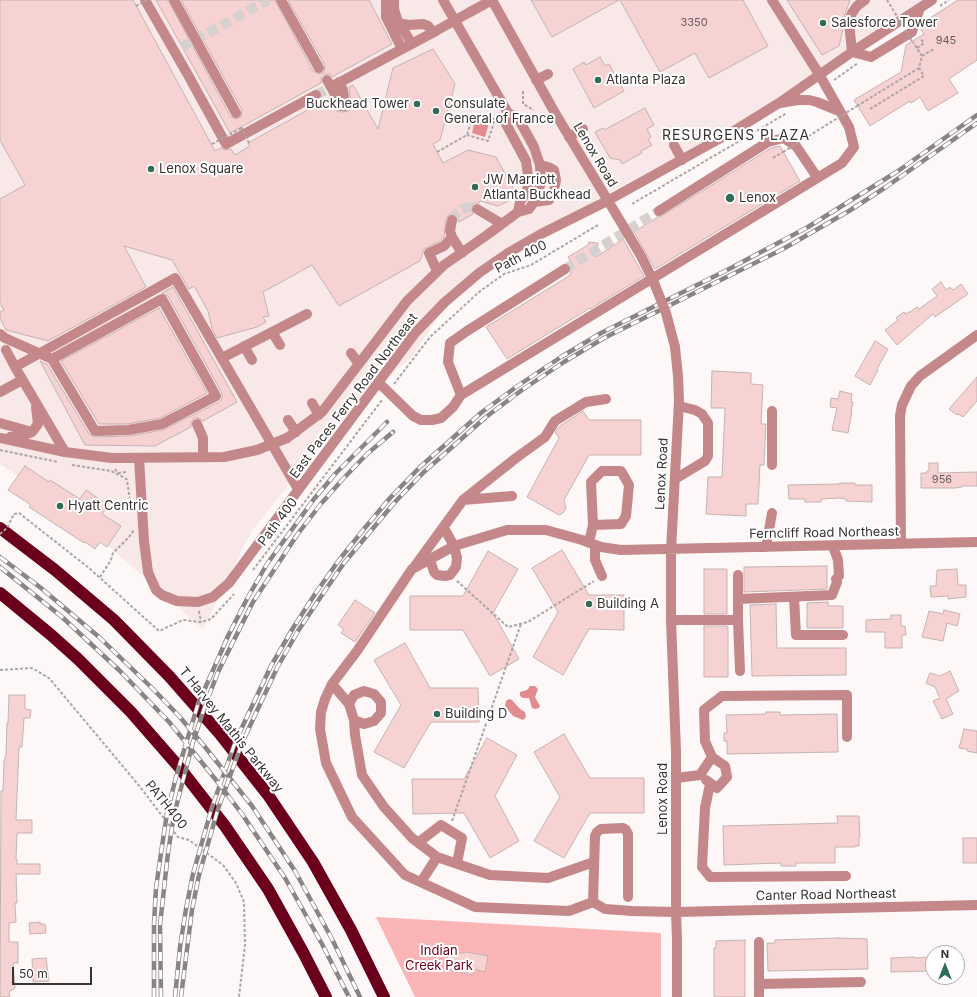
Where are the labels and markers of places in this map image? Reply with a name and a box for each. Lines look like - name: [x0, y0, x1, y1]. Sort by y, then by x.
- place label: Salesforce Tower: [831, 15, 938, 31]
- marker: Salesforce Tower: [818, 18, 828, 28]
- place label: Atlanta Plaza: [606, 72, 686, 88]
- marker: Atlanta Plaza: [593, 75, 603, 85]
- place label: Buckhead Tower: [306, 96, 409, 112]
- place label: Consulate General of France: [444, 96, 554, 127]
- marker: Buckhead Tower: [412, 99, 422, 109]
- marker: Consulate General of France: [431, 106, 441, 116]
- place label: Lenox Square: [159, 161, 243, 177]
- marker: Lenox Square: [146, 164, 156, 174]
- place label: JW Marriott Atlanta Buckhead: [483, 172, 591, 203]
- marker: JW Marriott Atlanta Buckhead: [470, 182, 480, 192]
- place label: Lenox: [739, 190, 776, 206]
- marker: Lenox: [724, 192, 736, 204]
- place label: Hyatt Centric: [68, 498, 149, 514]
- marker: Hyatt Centric: [55, 501, 65, 511]
- place label: Building A: [597, 596, 659, 612]
- marker: Building A: [584, 599, 594, 609]
- place label: Building D: [445, 706, 507, 722]
- marker: Building D: [432, 709, 442, 719]

